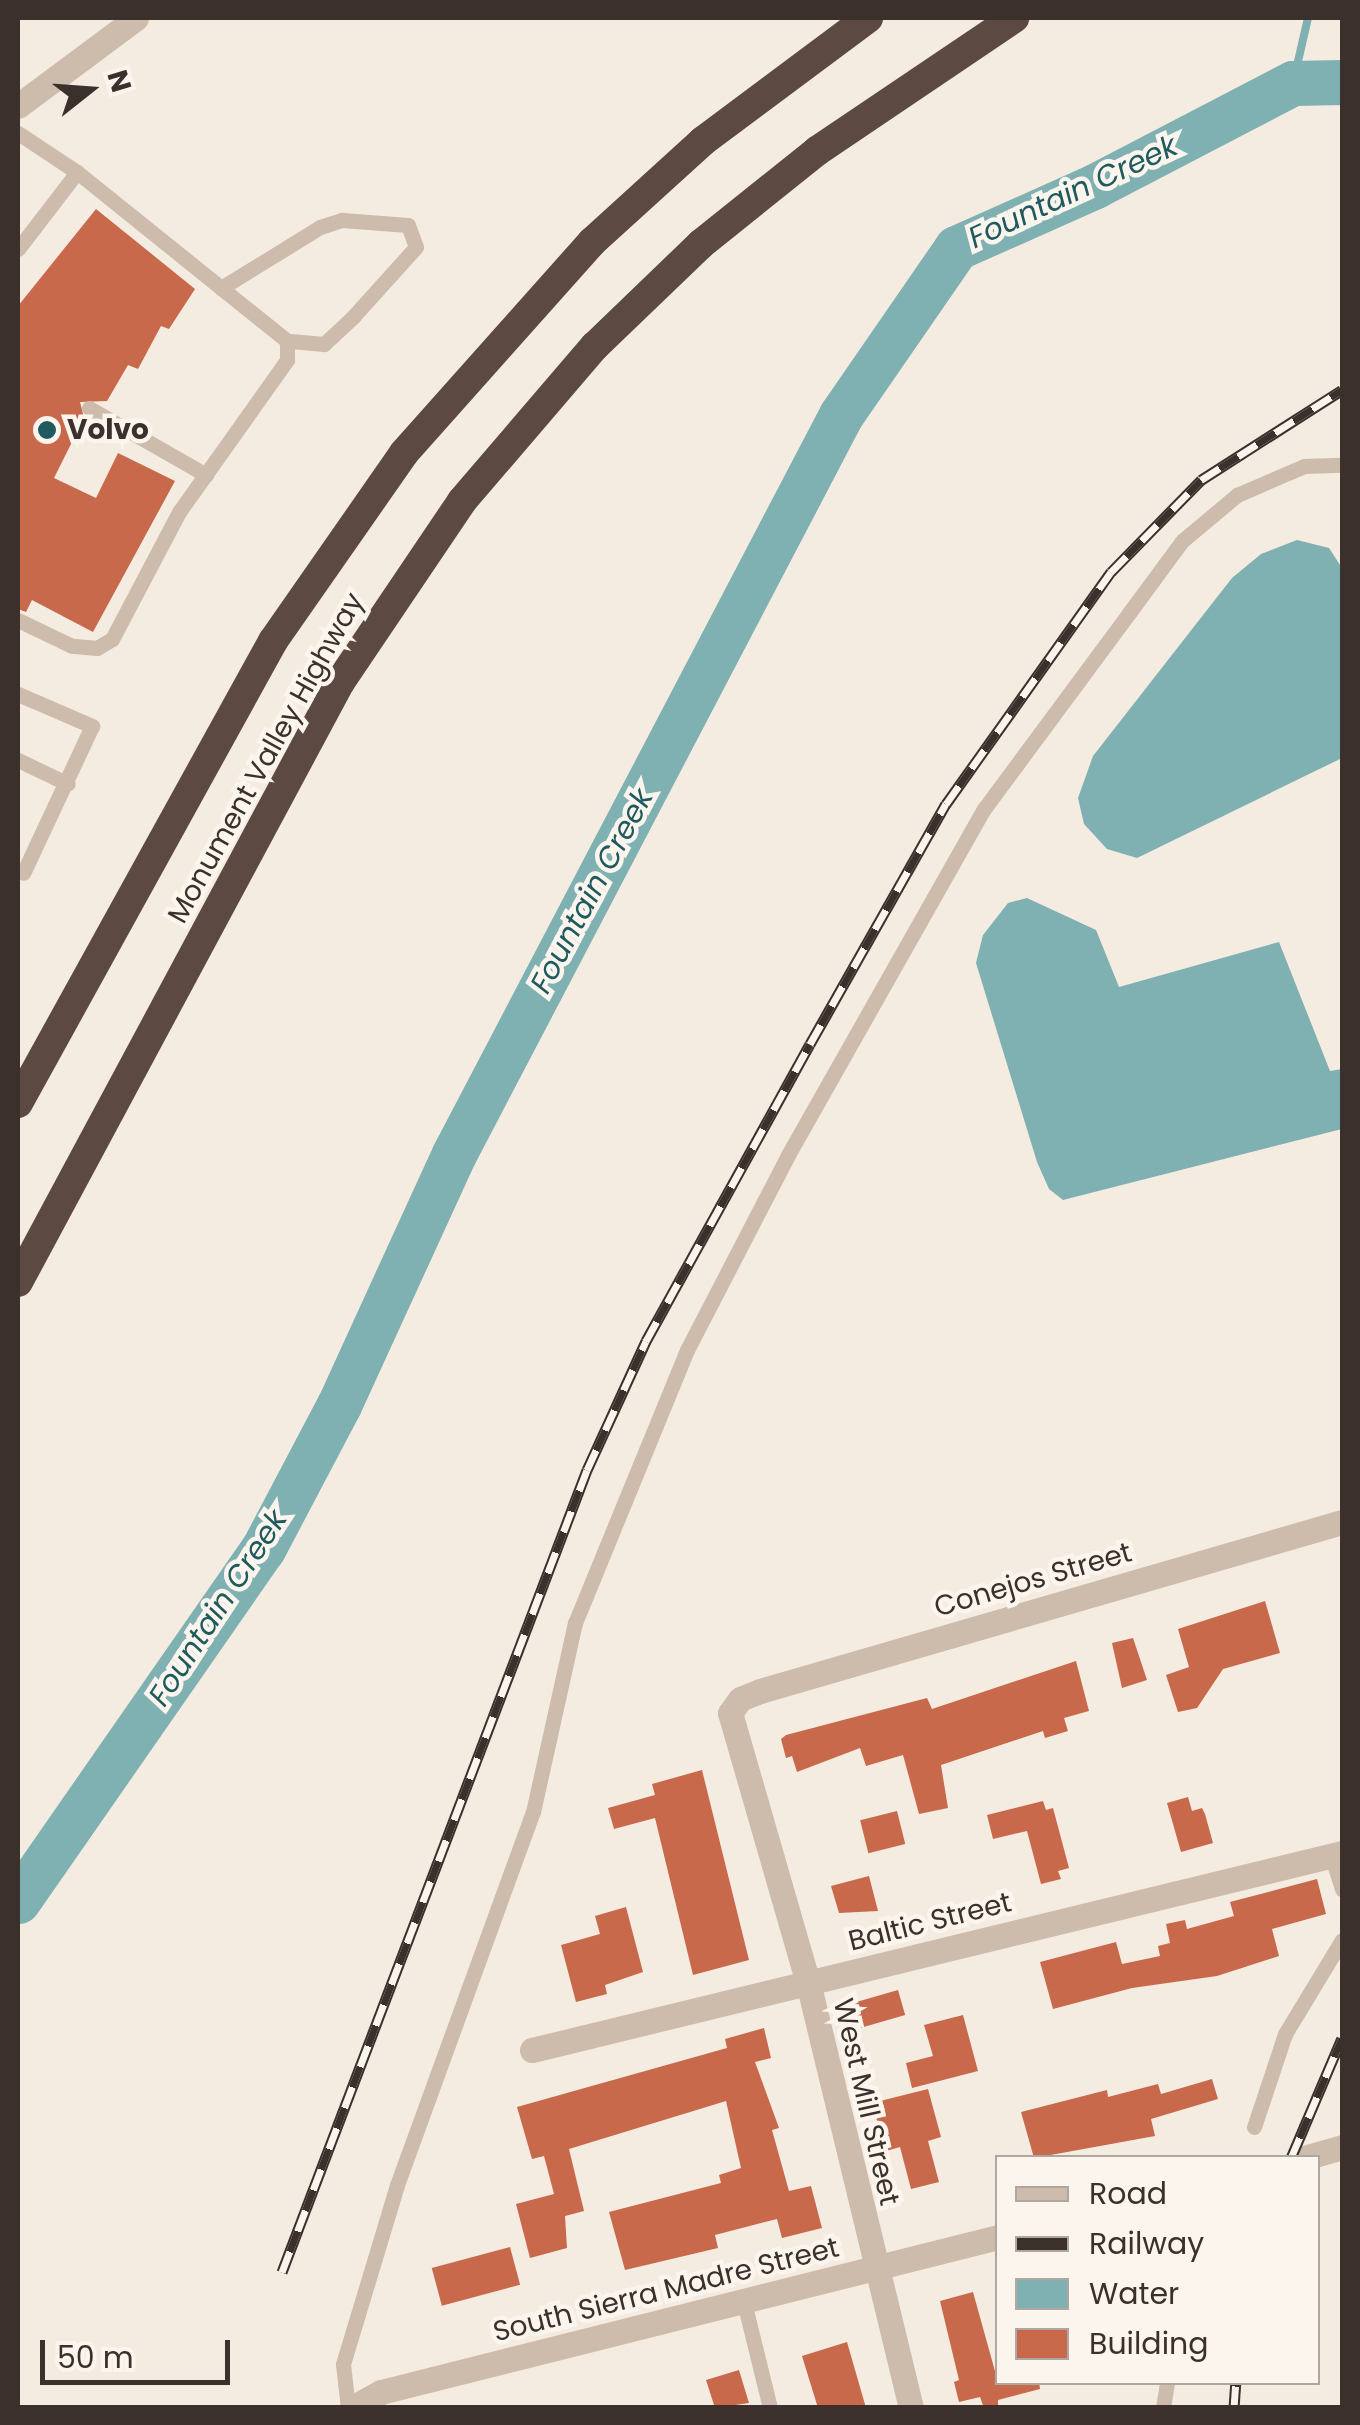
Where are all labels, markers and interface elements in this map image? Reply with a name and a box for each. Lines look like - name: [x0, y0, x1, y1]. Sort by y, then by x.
- north arrow: [40, 40, 140, 140]
- text: N: [97, 65, 141, 97]
- water label: Fountain Creek: [963, 128, 1183, 256]
- place label: Volvo: [67, 413, 149, 447]
- marker: Volvo: [36, 419, 58, 441]
- street label: Monument Valley Highway: [161, 587, 371, 929]
- water label: Fountain Creek: [523, 783, 661, 999]
- water label: Fountain Creek: [141, 1503, 295, 1713]
- street label: Conejos Street: [930, 1536, 1136, 1624]
- street label: Baltic Street: [845, 1886, 1015, 1958]
- street label: West Mill Street: [826, 1995, 906, 2209]
- legend: [995, 2155, 1320, 2385]
- text: Road: [1089, 2172, 1167, 2215]
- text: Railway: [1089, 2222, 1204, 2265]
- street label: South Sierra Madre Street: [490, 2231, 842, 2349]
- text: Water: [1089, 2272, 1179, 2315]
- scale bar: [45, 2320, 235, 2382]
- text: Building: [1089, 2322, 1209, 2365]
- text: 50 m: [57, 2336, 134, 2379]

